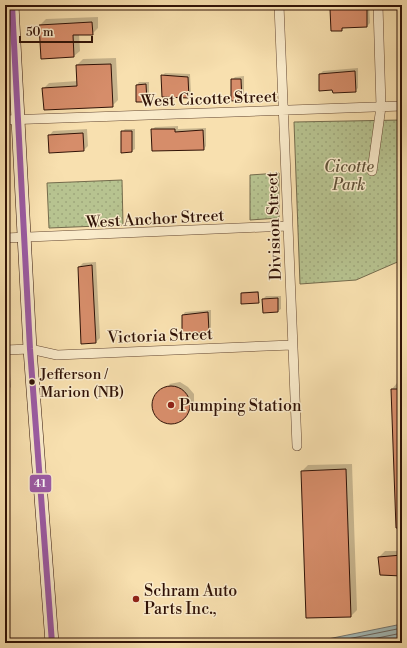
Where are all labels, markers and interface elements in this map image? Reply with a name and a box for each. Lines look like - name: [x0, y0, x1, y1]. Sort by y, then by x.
- scale bar: [20, 18, 92, 44]
- text: 50 m: [26, 25, 54, 40]
- street label: West Cicotte Street: [139, 87, 278, 111]
- park label: Cicotte Park: [324, 157, 374, 195]
- street label: Division Street: [262, 171, 286, 281]
- street label: West Anchor Street: [84, 205, 225, 233]
- street label: Victoria Street: [106, 324, 214, 348]
- place label: Jefferson / Marion (NB): [39, 365, 124, 402]
- marker: Jefferson / Marion (NB): [27, 377, 37, 387]
- place label: Pumping Station: [179, 396, 302, 416]
- marker: Pumping Station: [166, 400, 176, 410]
- line badge: 41: [29, 474, 52, 493]
- text: 41: [34, 477, 47, 491]
- place label: Schram Auto Parts Inc.,: [144, 581, 237, 619]
- marker: Schram Auto Parts Inc.,: [131, 594, 141, 604]

